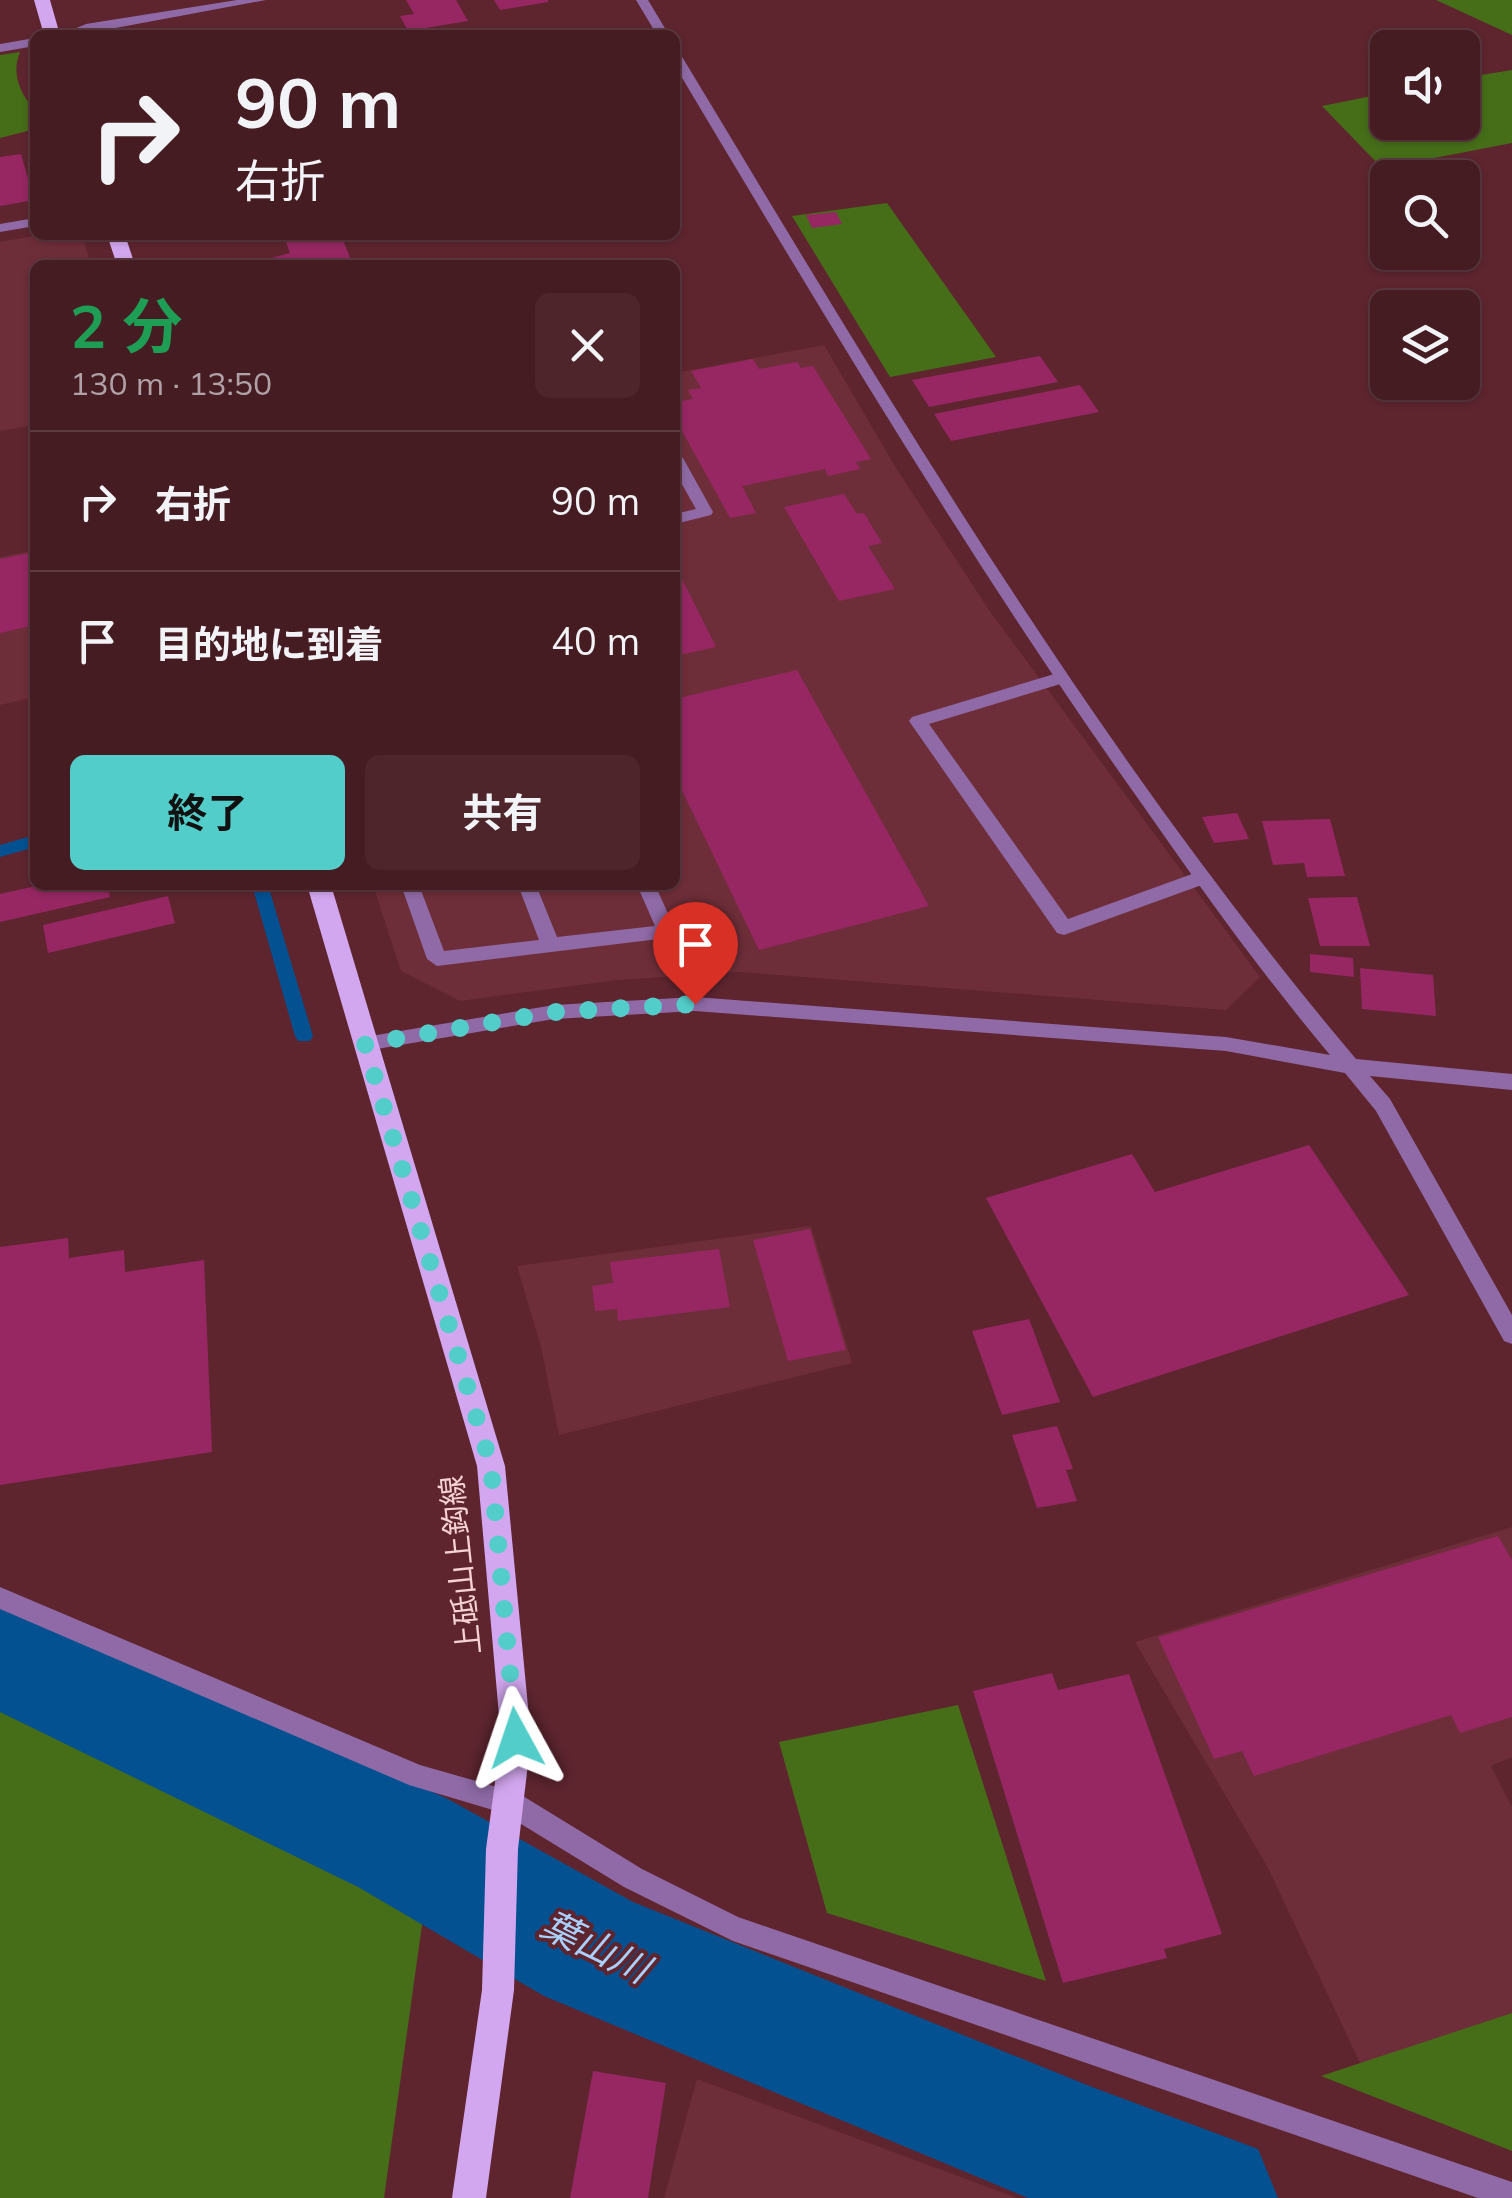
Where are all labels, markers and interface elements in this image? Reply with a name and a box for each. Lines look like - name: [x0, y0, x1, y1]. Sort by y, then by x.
- map controls: [1370, 30, 1480, 400]
- button: sound: [1370, 30, 1480, 140]
- text: 90 m: [235, 58, 401, 146]
- icon: right: [70, 70, 200, 200]
- text: 右折: [235, 152, 325, 208]
- button: search: [1370, 160, 1480, 270]
- text: 2 分: [70, 288, 182, 363]
- button: layers: [1370, 290, 1480, 400]
- button: close: [535, 293, 640, 398]
- text: 130 m · 13:50: [70, 363, 272, 403]
- icon: right: [70, 474, 125, 529]
- text: 90 m: [551, 477, 640, 525]
- text: 右折: [155, 480, 231, 528]
- icon: arrive: [70, 614, 125, 669]
- text: 40 m: [551, 617, 640, 665]
- text: 目的地に到着: [155, 620, 383, 668]
- button: 終了: [70, 755, 345, 870]
- button: 共有: [365, 755, 640, 870]
- pin: [653, 902, 738, 1005]
- icon: arrive: [668, 917, 723, 972]
- street label: 上砥山上鈎線: [432, 1474, 488, 1657]
- position arrow: [464, 1686, 568, 1790]
- water label: 葉山川: [534, 1900, 661, 1994]

